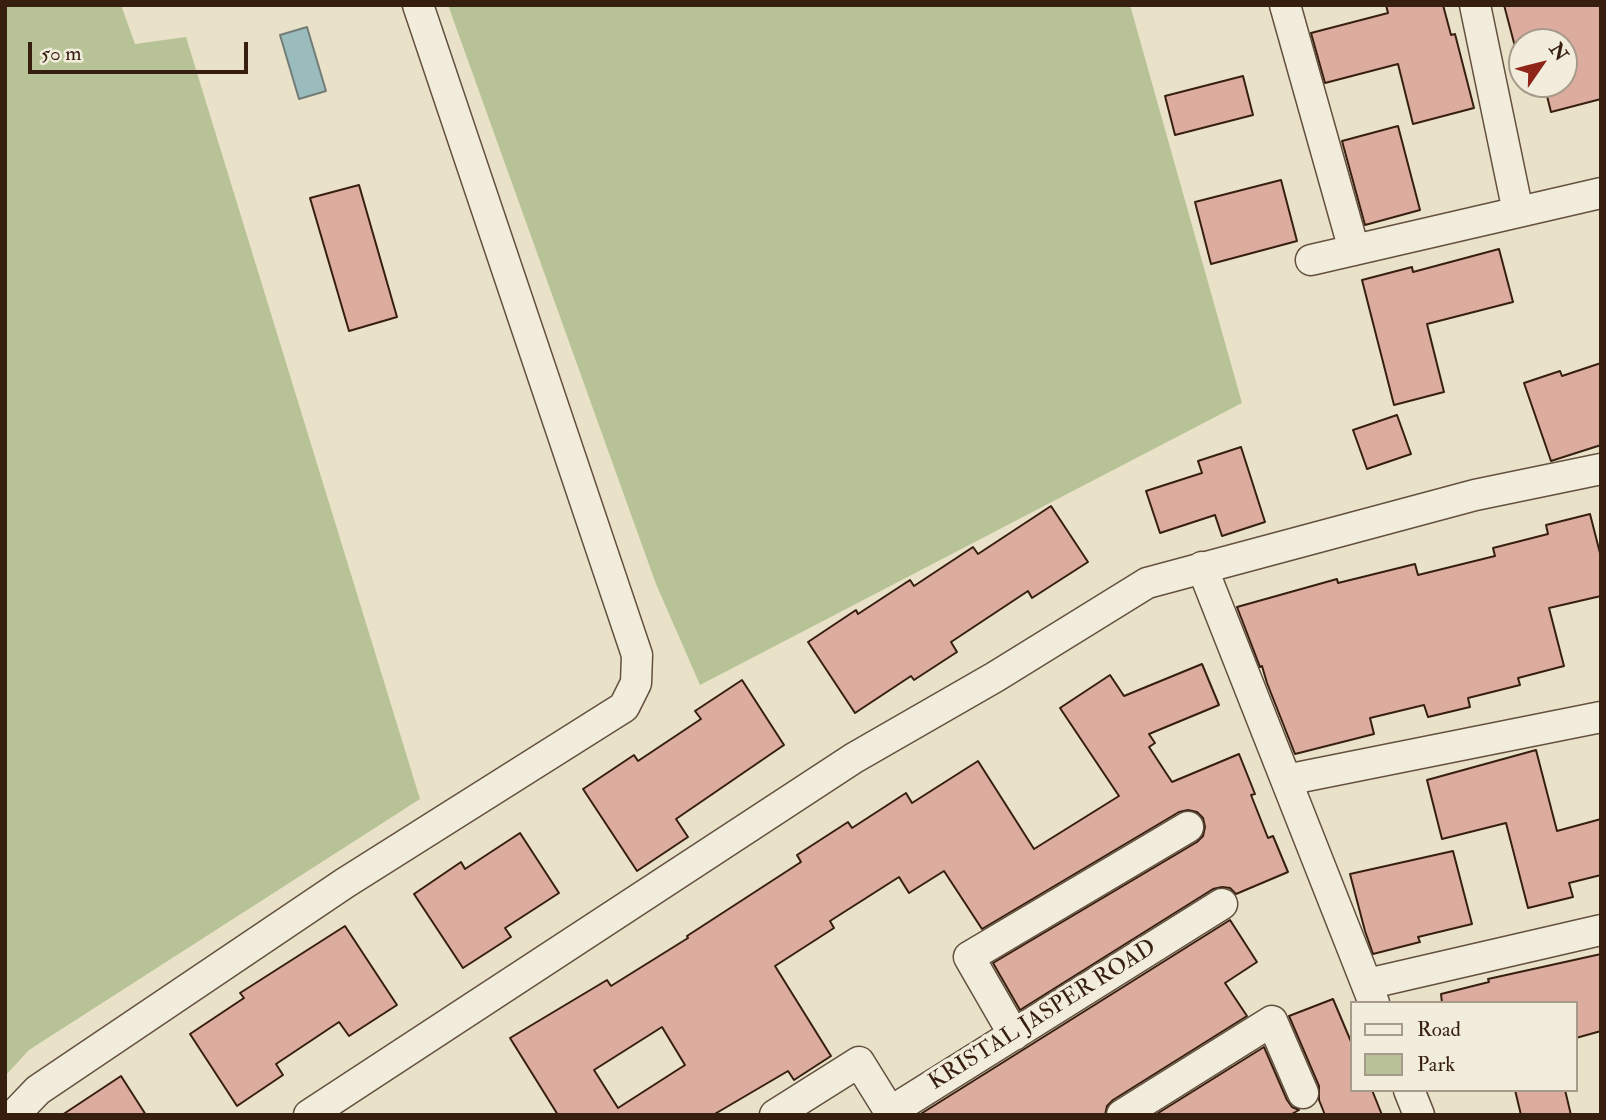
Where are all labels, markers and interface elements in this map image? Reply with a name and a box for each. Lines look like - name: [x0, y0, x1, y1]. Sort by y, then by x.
- scale bar: [32, 28, 252, 72]
- north arrow: [1508, 28, 1578, 98]
- text: N: [1544, 38, 1573, 66]
- text: 50 m: [41, 40, 82, 67]
- street label: KRISTAL JASPER ROAD: [924, 935, 1162, 1097]
- legend: [1350, 1001, 1578, 1092]
- text: Road: [1417, 1016, 1461, 1043]
- text: Park: [1417, 1051, 1455, 1078]

